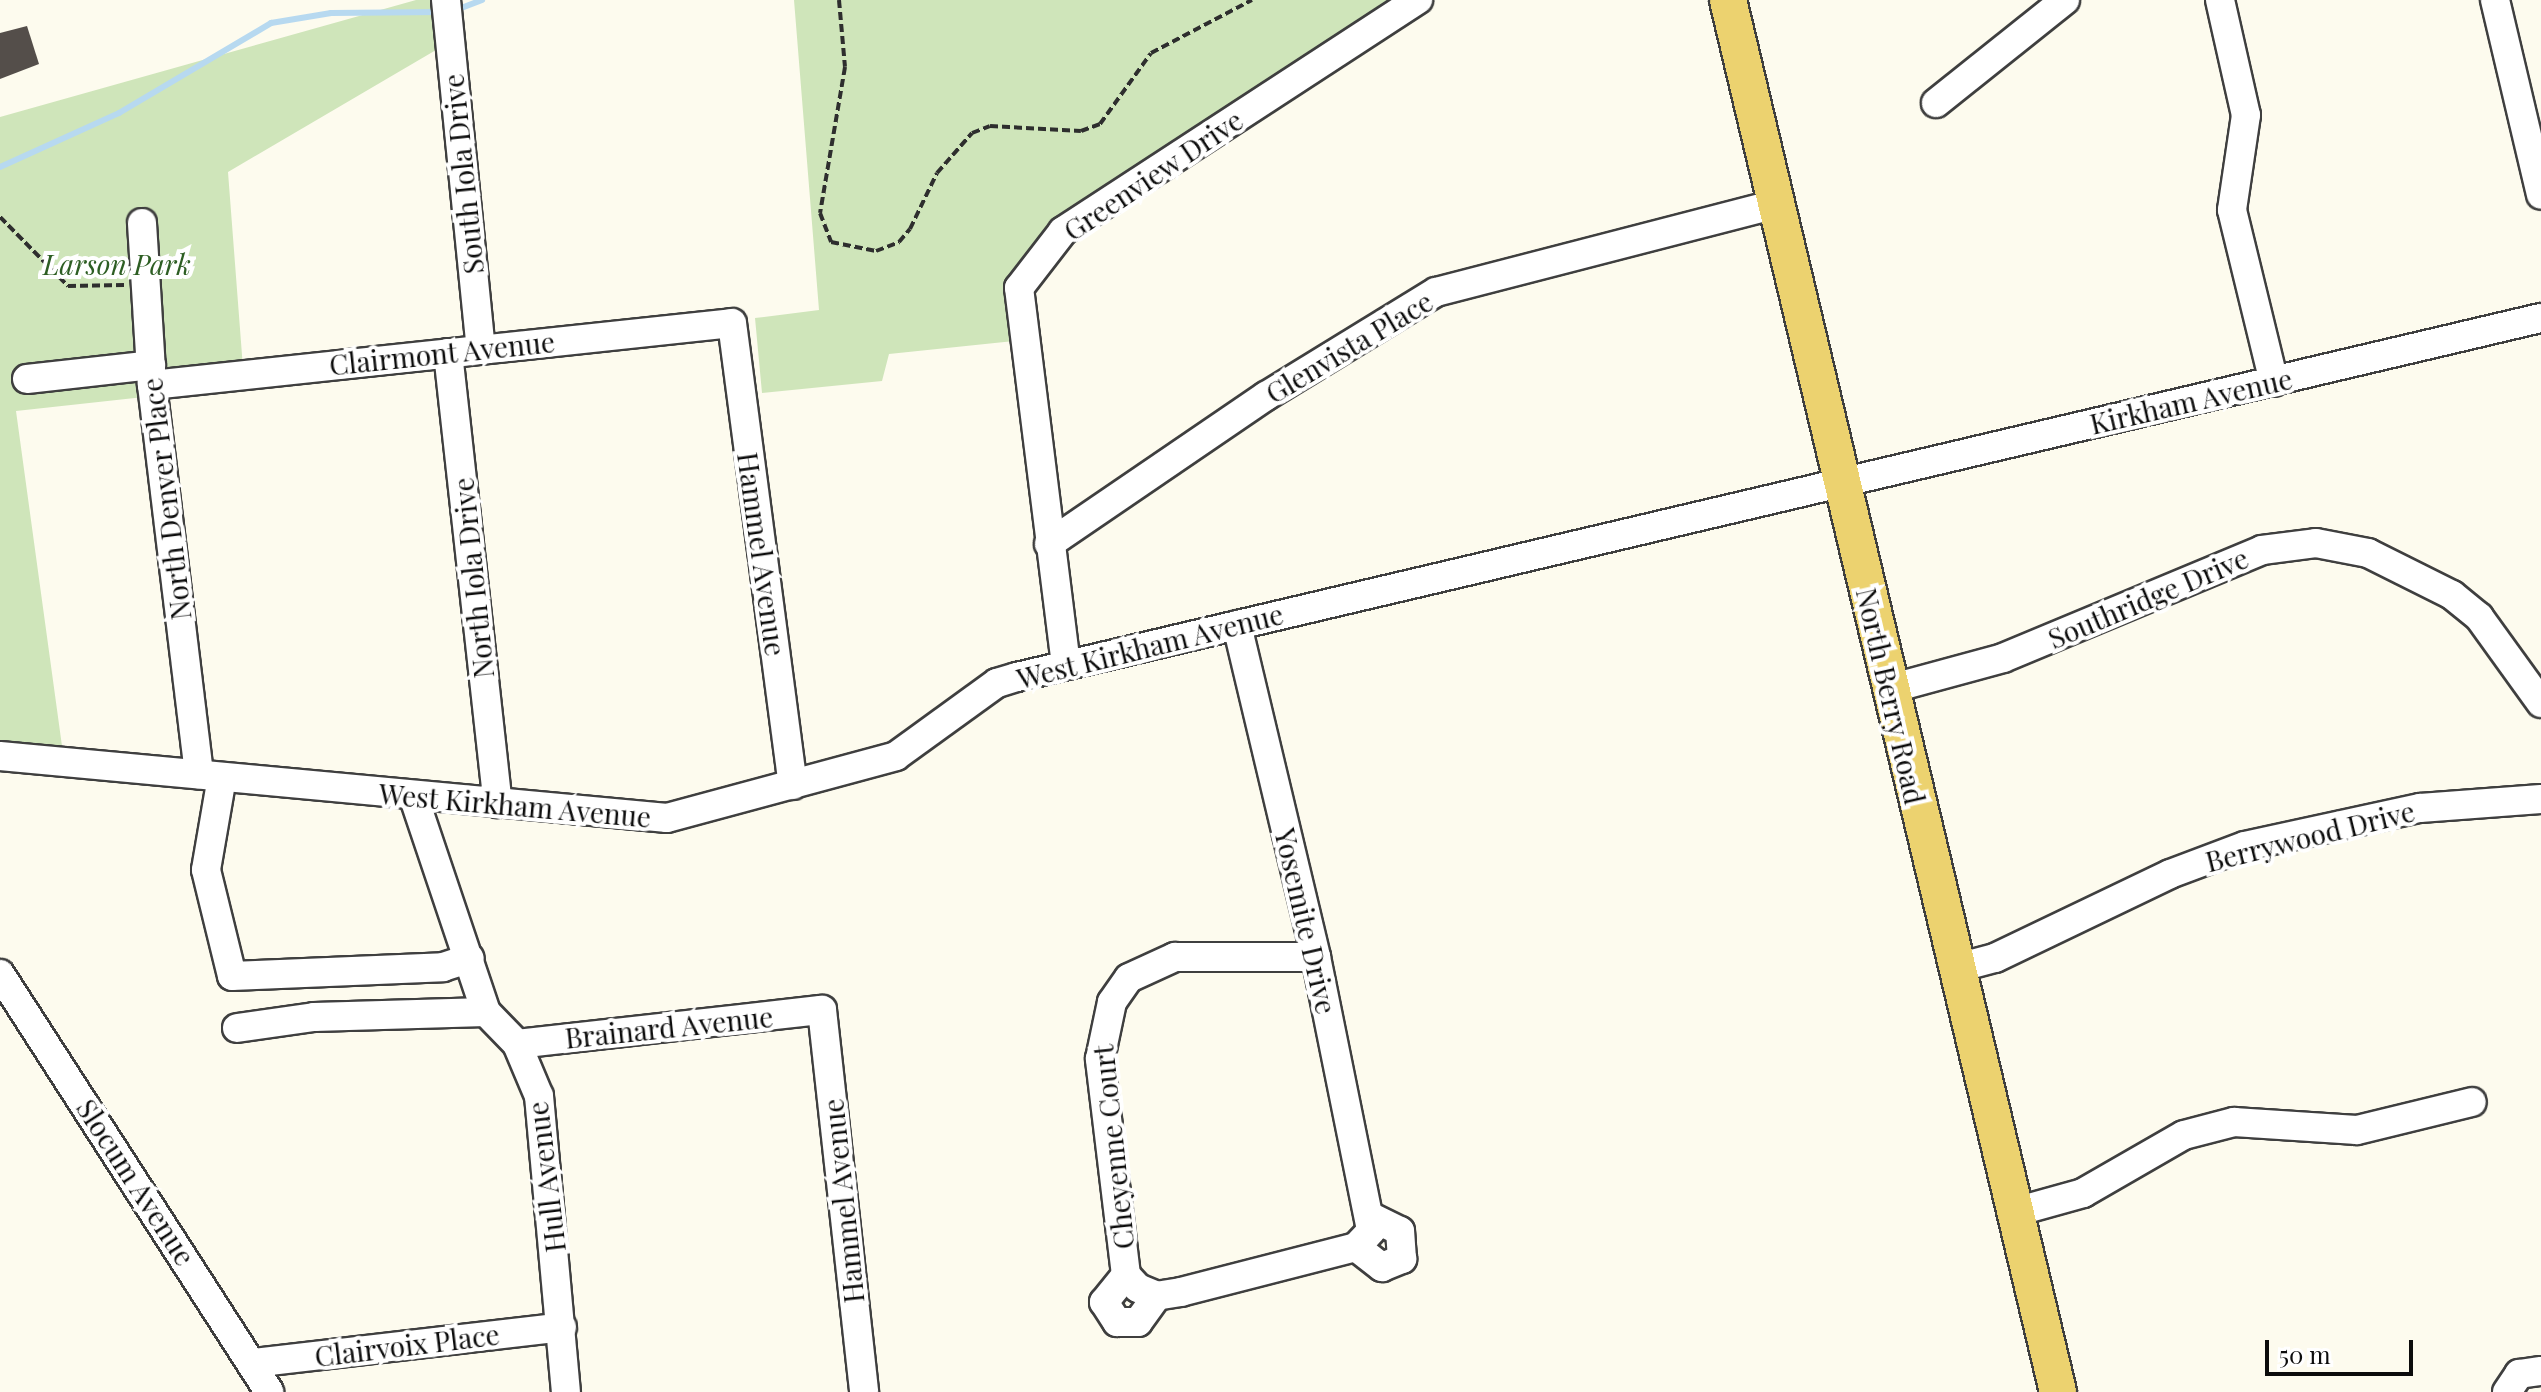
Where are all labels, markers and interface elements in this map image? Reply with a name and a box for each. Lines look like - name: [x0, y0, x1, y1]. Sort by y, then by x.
- street label: South Iola Drive: [436, 72, 490, 276]
- street label: Greenview Drive: [1057, 103, 1249, 247]
- park label: Larson Park: [43, 247, 191, 281]
- street label: Glenvista Place: [1259, 284, 1439, 410]
- street label: Clairmont Avenue: [327, 324, 557, 382]
- street label: Kirkham Avenue: [2086, 361, 2296, 441]
- street label: North Denver Place: [134, 376, 198, 622]
- street label: Hammel Avenue: [731, 450, 793, 658]
- street label: North Iola Drive: [446, 476, 500, 680]
- street label: Southridge Drive: [2043, 541, 2253, 655]
- street label: North Berry Road: [1850, 584, 1932, 808]
- street label: West Kirkham Avenue: [1013, 596, 1287, 696]
- street label: West Kirkham Avenue: [377, 776, 653, 834]
- street label: Berrywood Drive: [2202, 794, 2418, 878]
- street label: Yosemite Drive: [1268, 825, 1344, 1017]
- street label: Brainard Avenue: [563, 999, 775, 1055]
- street label: Cheyenne Court: [1086, 1043, 1140, 1251]
- street label: Slocum Avenue: [70, 1092, 202, 1272]
- street label: Hammel Avenue: [816, 1097, 870, 1305]
- street label: Hull Avenue: [520, 1099, 572, 1255]
- street label: Clairvoix Place: [313, 1317, 501, 1373]
- scale bar: [2269, 1324, 2417, 1374]
- text: 50 m: [2279, 1338, 2331, 1370]

